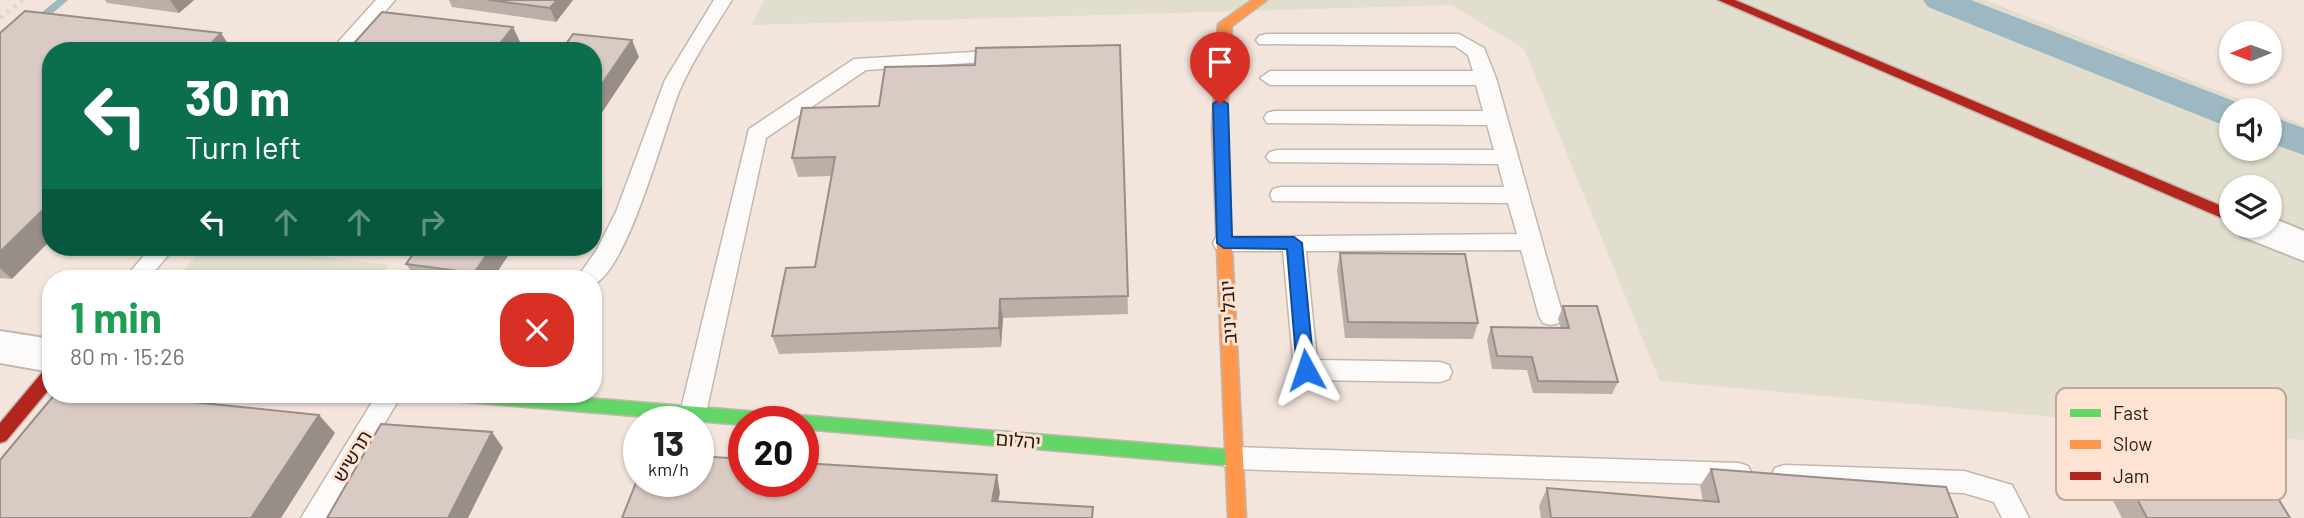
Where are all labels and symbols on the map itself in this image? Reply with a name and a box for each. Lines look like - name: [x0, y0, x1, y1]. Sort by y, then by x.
- north arrow: [2219, 21, 2282, 84]
- pin: [1190, 32, 1250, 104]
- street label: יובל יניב: [1214, 280, 1241, 344]
- position arrow: [1269, 333, 1343, 407]
- legend: [2056, 388, 2286, 500]
- text: Fast: [2113, 401, 2149, 424]
- speed limit sign: 20: [728, 406, 819, 497]
- street label: תרשיש: [327, 426, 376, 486]
- street label: יהלום: [994, 426, 1042, 453]
- text: Slow: [2113, 432, 2152, 455]
- text: Jam: [2113, 464, 2149, 487]

